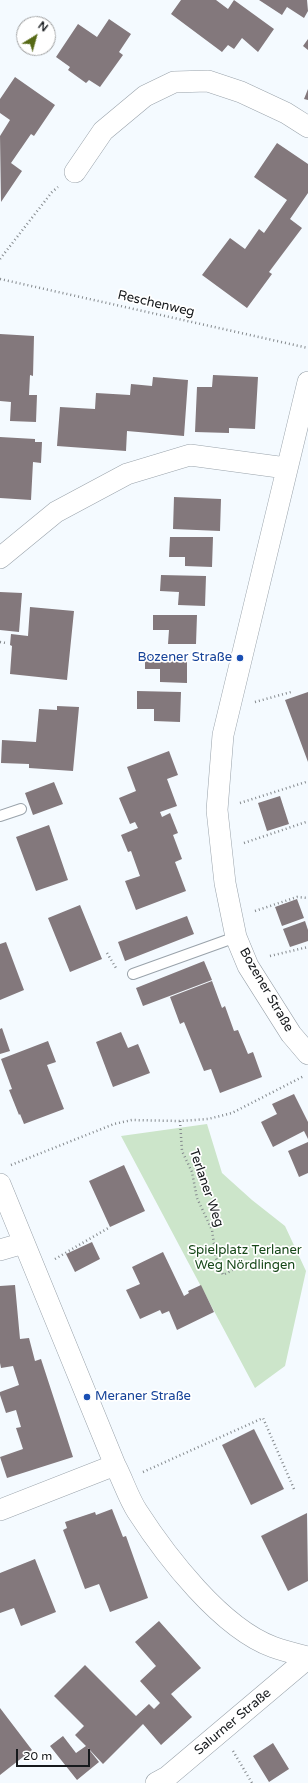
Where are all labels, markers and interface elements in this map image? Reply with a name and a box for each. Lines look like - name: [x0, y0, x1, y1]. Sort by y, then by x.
- north arrow: [16, 16, 56, 56]
- text: N: [35, 19, 50, 35]
- street label: Reschenweg: [116, 288, 196, 320]
- place label: Bozener Straße: [137, 650, 232, 666]
- marker: Bozener Straße: [235, 653, 245, 663]
- street label: Bozener Straße: [236, 945, 296, 1035]
- street label: Terlaner Weg: [185, 1147, 227, 1229]
- park label: Spielplatz Terlaner Weg Nördlingen: [188, 1243, 302, 1274]
- place label: Meraner Straße: [95, 1389, 191, 1405]
- marker: Meraner Straße: [82, 1392, 92, 1402]
- street label: Salurner Straße: [191, 1685, 275, 1759]
- scale bar: [18, 1741, 92, 1767]
- text: 20 m: [23, 1749, 52, 1763]

